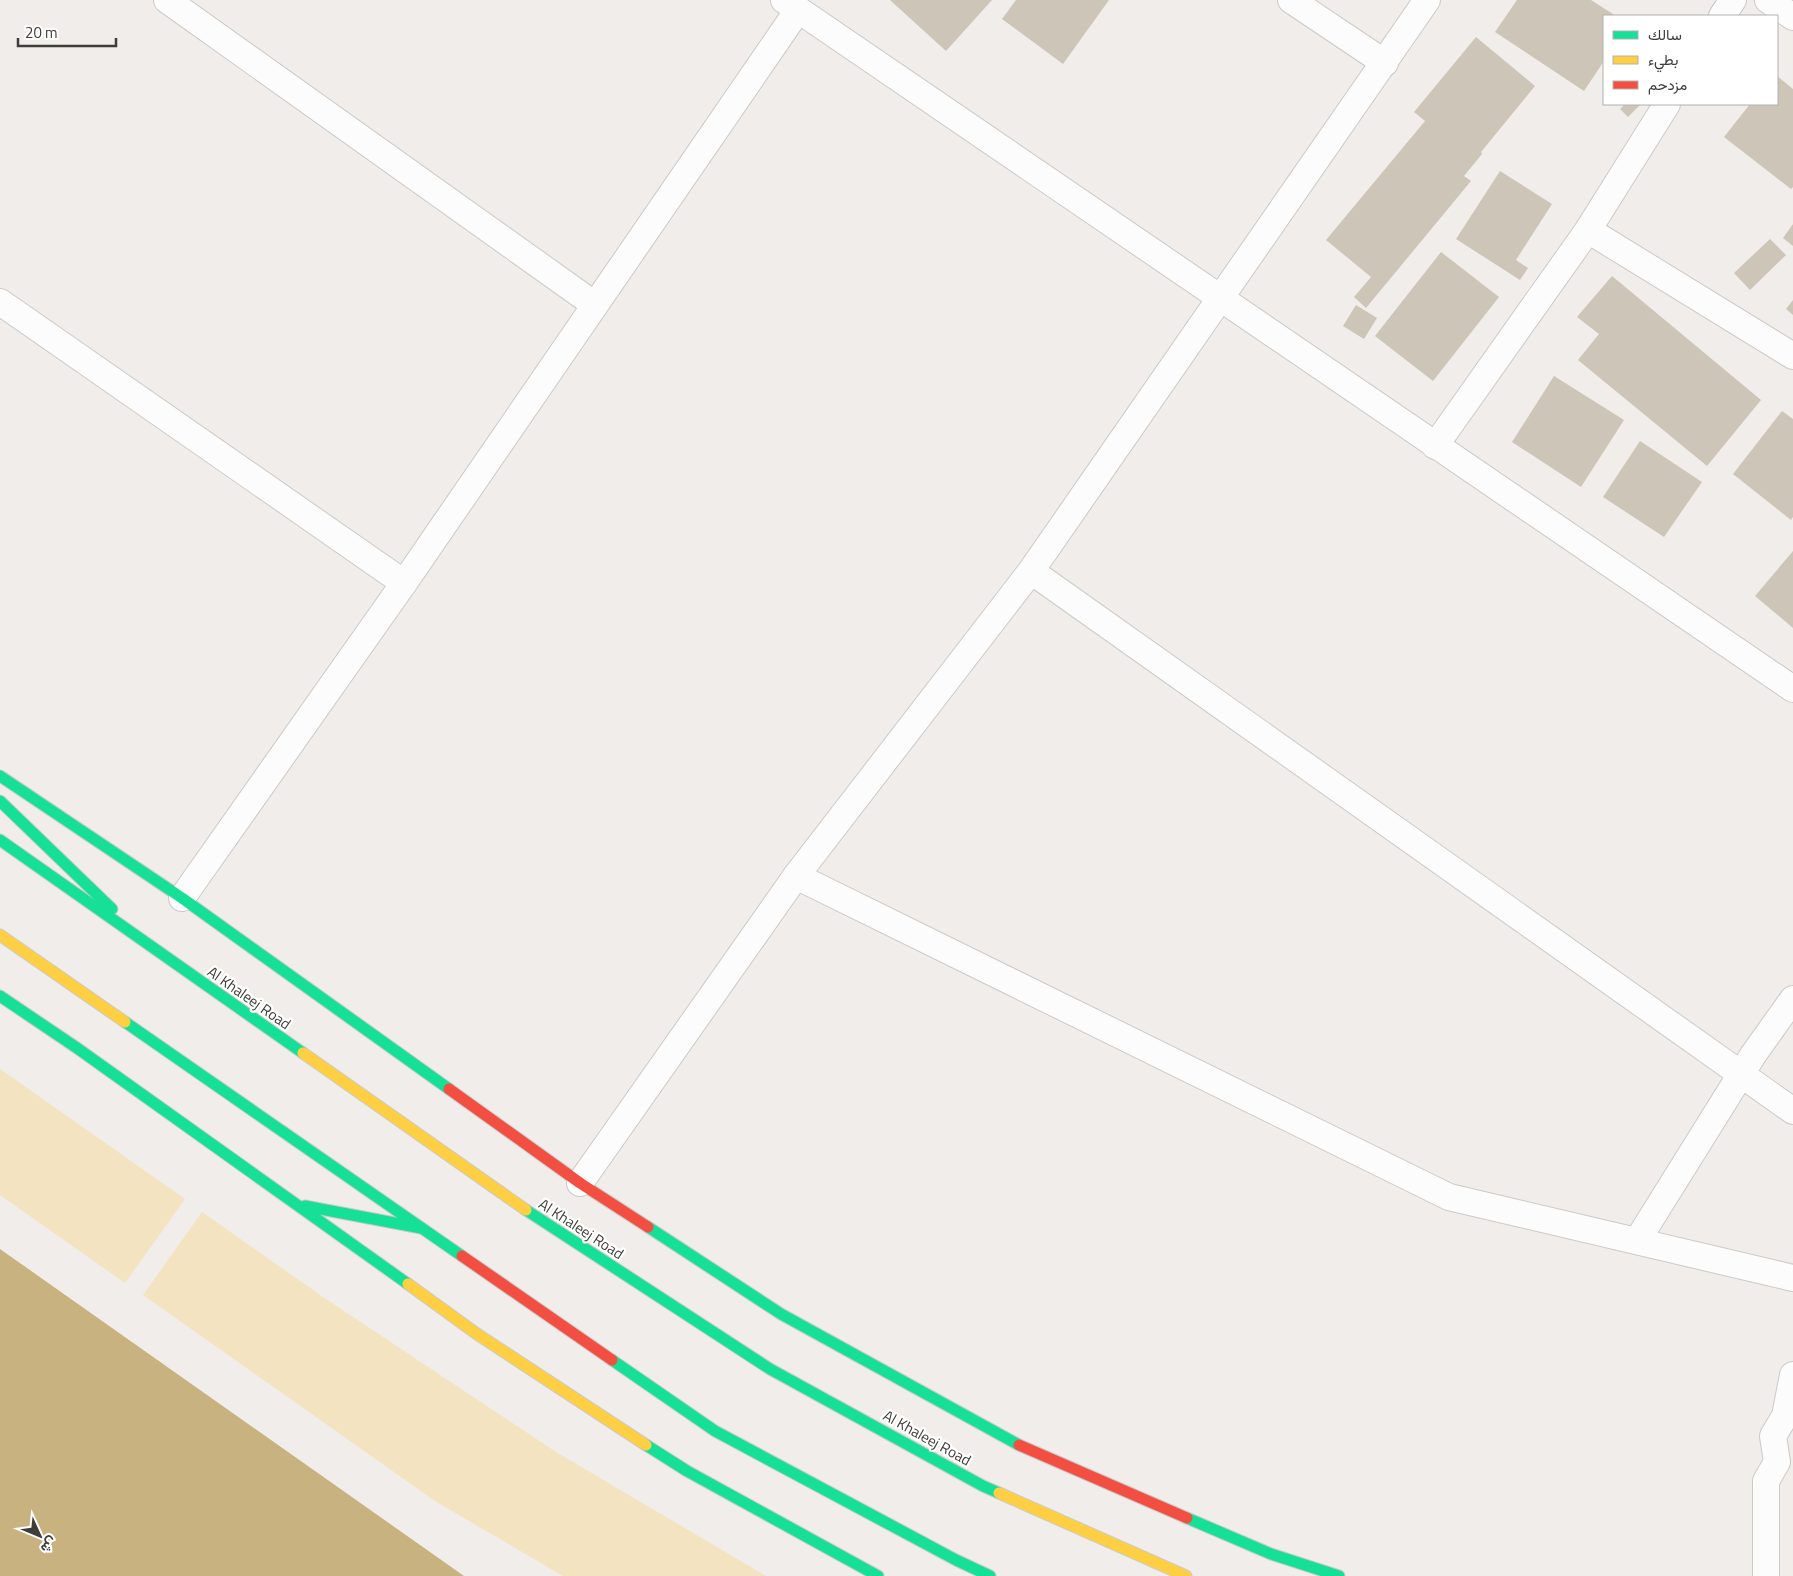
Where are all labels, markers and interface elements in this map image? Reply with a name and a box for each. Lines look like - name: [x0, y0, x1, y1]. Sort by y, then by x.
- scale bar: [18, 15, 115, 47]
- legend: [1603, 15, 1778, 105]
- text: 20 m: [25, 21, 58, 44]
- text: سالك: [1648, 23, 1682, 46]
- text: بطيء: [1648, 48, 1678, 73]
- text: مزدحم: [1648, 73, 1687, 96]
- street label: Al Khaleej Road: [203, 960, 296, 1035]
- street label: Al Khaleej Road: [534, 1192, 628, 1265]
- street label: Al Khaleej Road: [879, 1404, 975, 1471]
- north arrow: [15, 1511, 65, 1561]
- text: ش: [36, 1532, 63, 1559]

